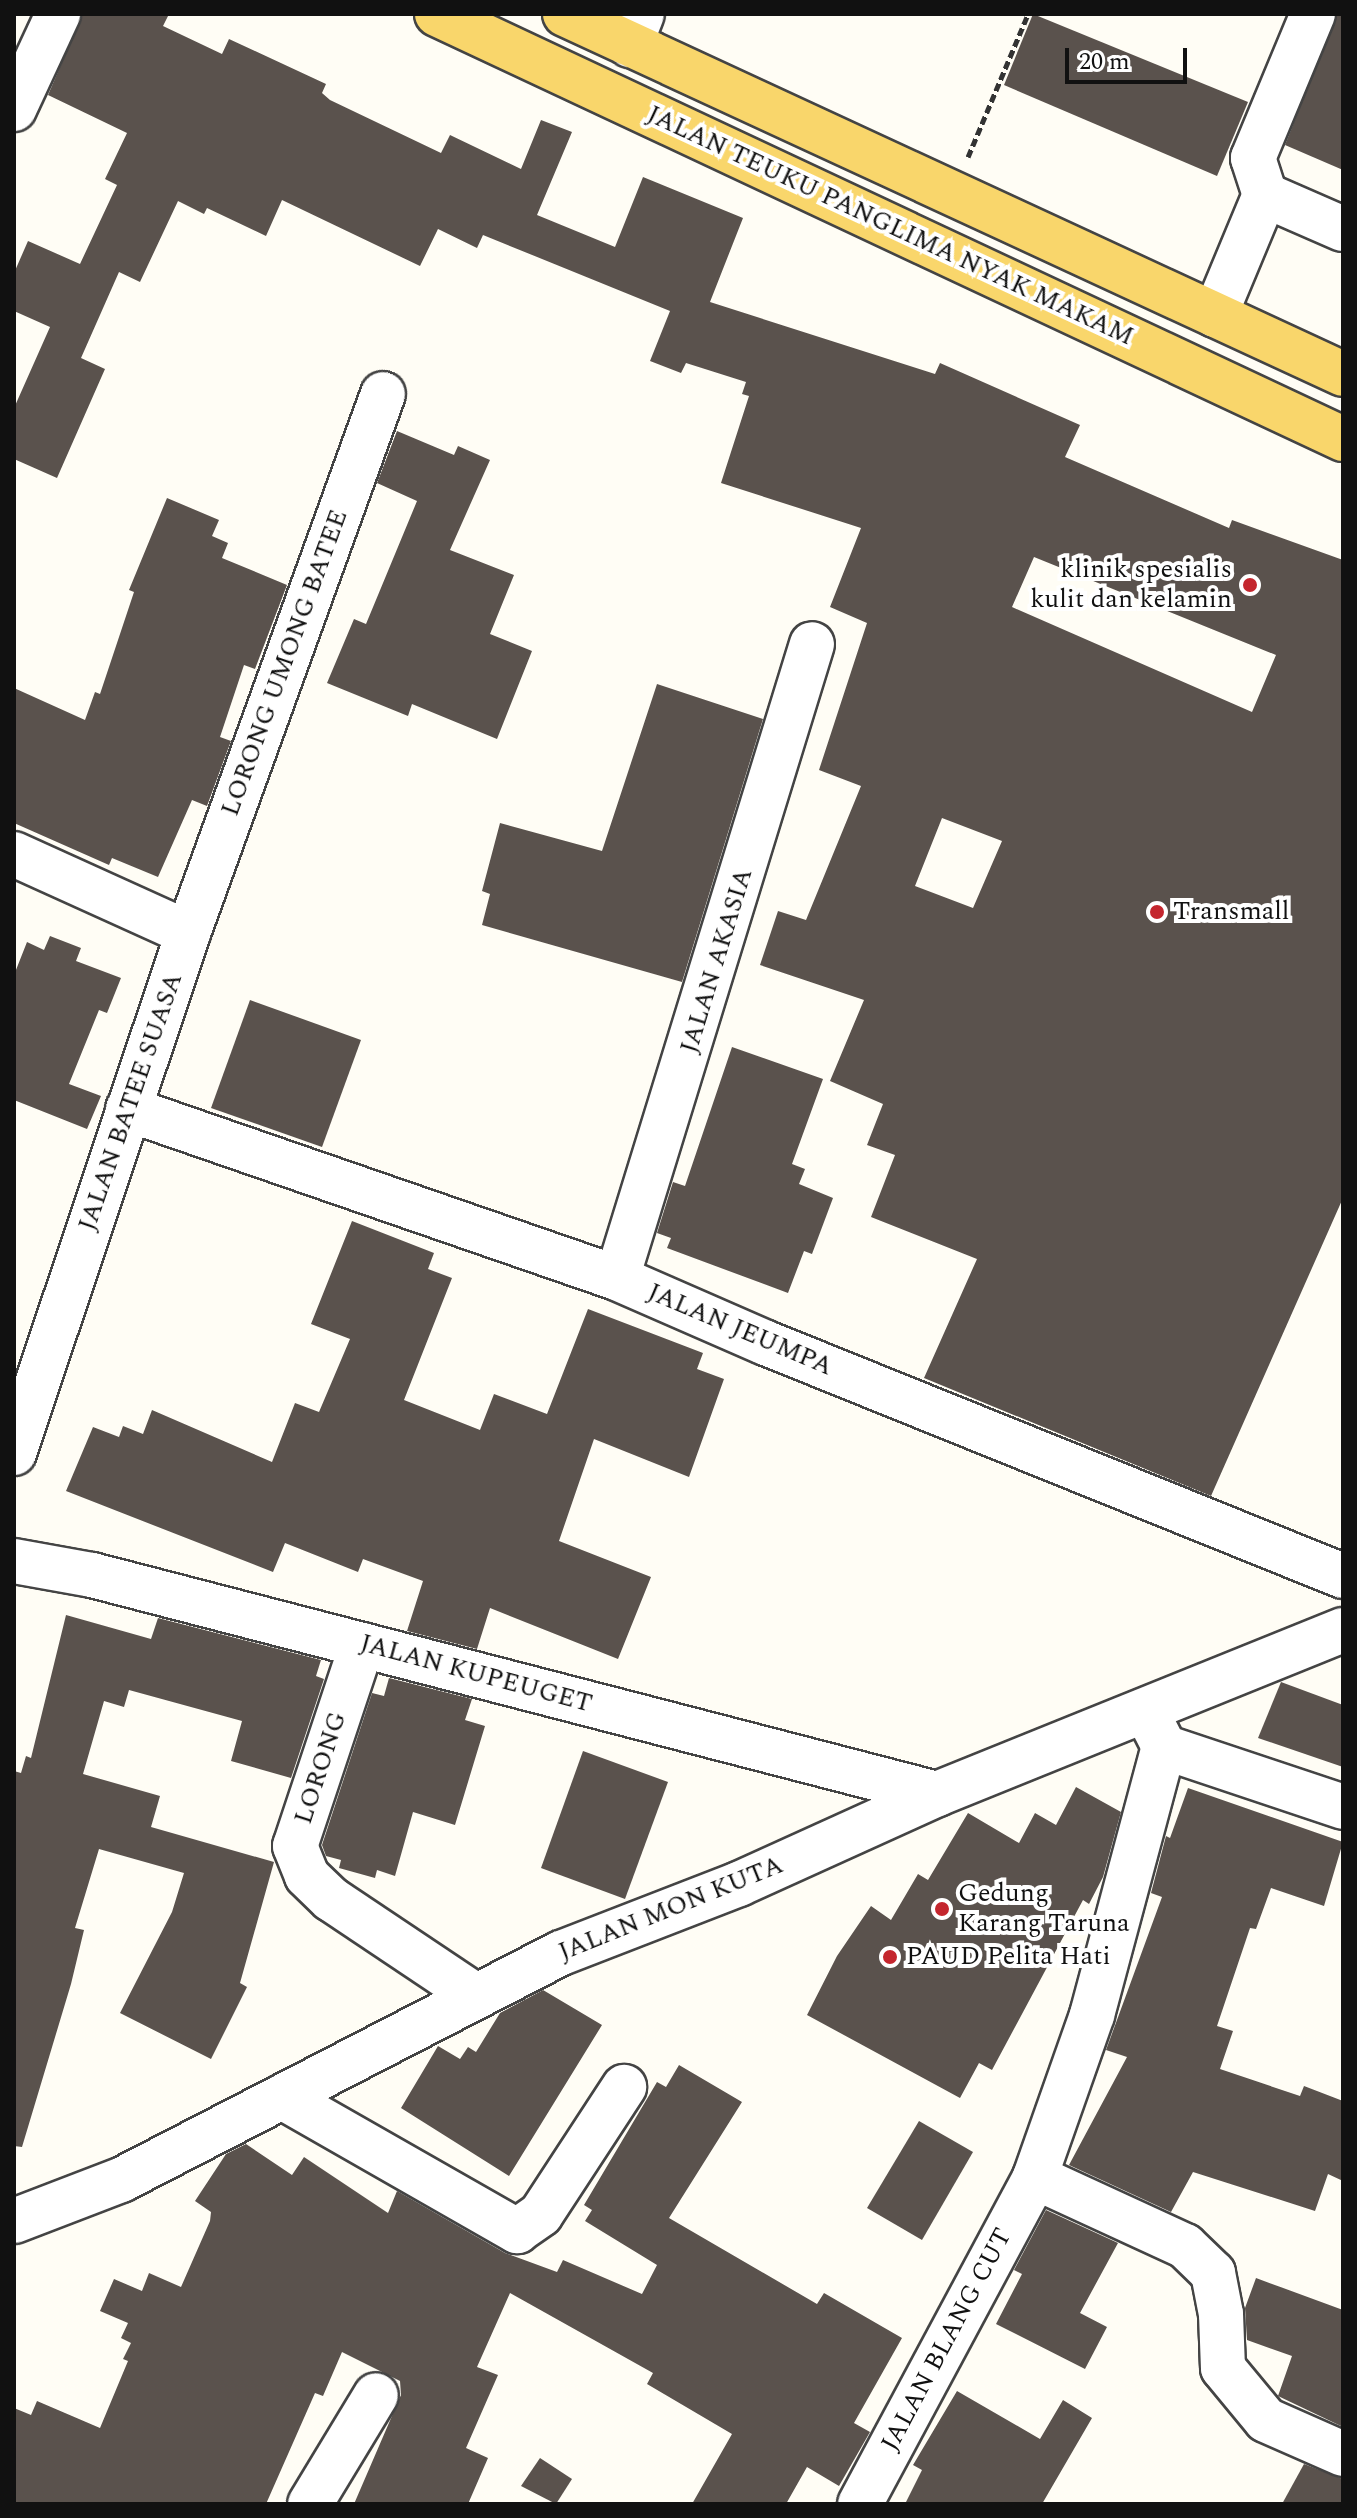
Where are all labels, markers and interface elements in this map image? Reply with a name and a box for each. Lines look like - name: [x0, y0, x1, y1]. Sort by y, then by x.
- scale bar: [1069, 32, 1191, 82]
- text: 20 m: [1079, 44, 1130, 80]
- street label: JALAN TEUKU PANGLIMA NYAK MAKAM: [642, 99, 1138, 353]
- street label: LORONG UMONG BATEE: [215, 506, 355, 820]
- place label: klinik spesialis kulit dan kelamin: [1030, 554, 1232, 616]
- marker: klinik spesialis kulit dan kelamin: [1239, 574, 1261, 596]
- street label: JALAN AKASIA: [674, 865, 760, 1057]
- place label: Transmall: [1173, 896, 1290, 928]
- marker: Transmall: [1148, 903, 1166, 921]
- street label: JALAN BATEE SUASA: [72, 969, 190, 1235]
- street label: JALAN JEUMPA: [643, 1277, 837, 1383]
- street label: JALAN KUPEUGET: [357, 1628, 595, 1720]
- street label: LORONG: [288, 1708, 354, 1828]
- street label: JALAN MON KUTA: [554, 1850, 788, 1968]
- place label: Gedung Karang Taruna: [958, 1878, 1130, 1940]
- marker: Gedung Karang Taruna: [933, 1900, 951, 1918]
- place label: PAUD Pelita Hati: [906, 1941, 1111, 1973]
- marker: PAUD Pelita Hati: [881, 1948, 899, 1966]
- street label: JALAN BLANG CUT: [875, 2223, 1019, 2457]

